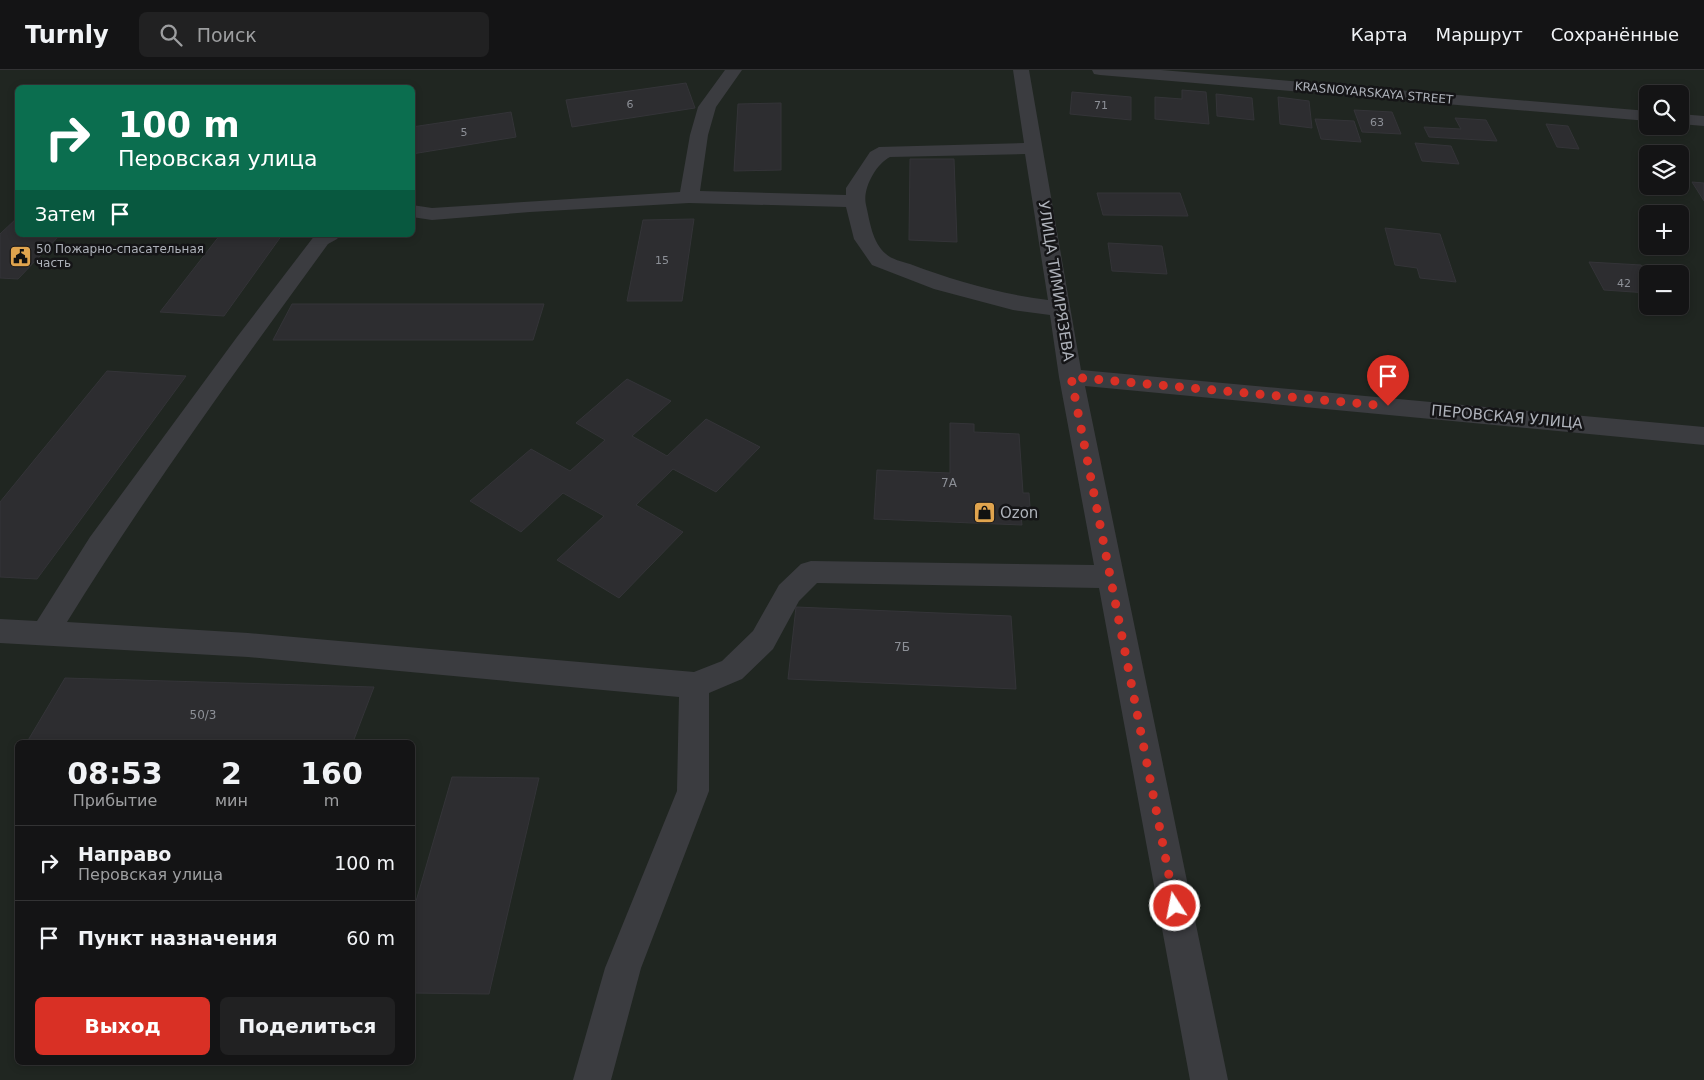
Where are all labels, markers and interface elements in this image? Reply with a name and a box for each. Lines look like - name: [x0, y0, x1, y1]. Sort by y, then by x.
- search box: [139, 12, 489, 57]
- text: Turnly: [25, 21, 109, 49]
- icon: search: [157, 21, 185, 49]
- text: Поиск: [197, 24, 257, 46]
- text: Карта: [1351, 24, 1408, 45]
- text: Маршрут: [1436, 24, 1523, 45]
- text: Сохранённые: [1551, 24, 1679, 45]
- street label: KRASNOYARSKAYA STREET: [1294, 79, 1454, 107]
- map controls: [1639, 85, 1689, 315]
- button: search: [1639, 85, 1689, 135]
- house number: 6: [627, 98, 634, 111]
- house number: 71: [1094, 99, 1108, 112]
- icon: right: [35, 105, 100, 170]
- text: 100 m: [118, 105, 240, 145]
- house number: 63: [1370, 116, 1384, 129]
- house number: 5: [461, 126, 468, 139]
- button: layers: [1639, 145, 1689, 195]
- text: Перовская улица: [118, 146, 317, 171]
- icon: arrive: [106, 200, 134, 228]
- street label: УЛИЦА ТИМИРЯЗЕВА: [1034, 200, 1078, 363]
- text: Затем: [35, 203, 96, 225]
- button: +: [1639, 205, 1689, 255]
- place label: 50 Пожарно-спасательная часть: [36, 242, 204, 270]
- public building icon: 50 Пожарно-спасательная часть: [8, 244, 32, 268]
- house number: 15: [655, 254, 669, 267]
- button: −: [1639, 265, 1689, 315]
- house number: 42: [1617, 277, 1631, 290]
- pin: [1367, 355, 1409, 406]
- icon: arrive: [1374, 362, 1402, 390]
- street label: ПЕРОВСКАЯ УЛИЦА: [1430, 401, 1584, 433]
- house number: 7А: [941, 476, 958, 490]
- shop icon: Ozon: [972, 501, 996, 525]
- place label: Ozon: [1000, 504, 1038, 522]
- house number: 7Б: [894, 640, 910, 654]
- house number: 50/3: [190, 708, 216, 722]
- text: 08:53: [67, 756, 163, 791]
- text: 2: [221, 756, 242, 791]
- text: 160: [300, 756, 363, 791]
- text: Прибытие: [73, 791, 157, 810]
- text: мин: [215, 791, 248, 810]
- text: m: [324, 791, 339, 810]
- text: Направо: [78, 843, 171, 865]
- icon: right: [35, 849, 63, 877]
- text: 100 m: [334, 852, 395, 874]
- text: Перовская улица: [78, 865, 223, 884]
- position arrow: [1148, 879, 1200, 931]
- icon: arrive: [35, 924, 63, 952]
- text: Пункт назначения: [78, 927, 277, 949]
- text: 60 m: [346, 927, 395, 949]
- button: Выход: [35, 997, 210, 1055]
- button: Поделиться: [220, 997, 395, 1055]

